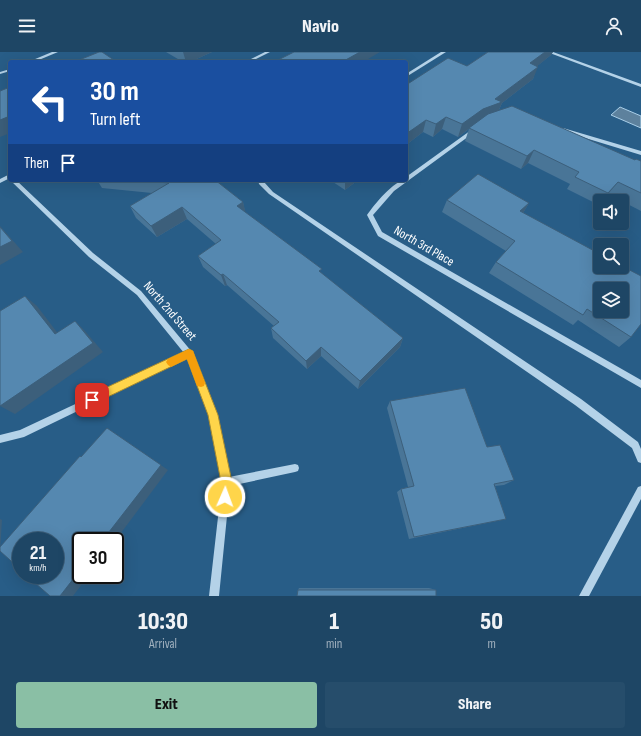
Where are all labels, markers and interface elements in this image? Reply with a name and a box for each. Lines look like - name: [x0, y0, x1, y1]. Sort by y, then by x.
- icon: menu: [16, 15, 38, 37]
- icon: person: [603, 15, 625, 37]
- text: Navio: [302, 16, 339, 37]
- text: 30 m: [90, 75, 139, 108]
- icon: left: [24, 76, 76, 128]
- text: Turn left: [90, 109, 141, 130]
- icon: arrive: [57, 152, 79, 174]
- text: Then: [24, 154, 49, 173]
- map controls: [593, 194, 629, 318]
- button: sound: [593, 194, 629, 230]
- street label: North 3rd Place: [391, 222, 457, 270]
- button: search: [593, 238, 629, 274]
- street label: North 2nd Street: [140, 278, 200, 344]
- button: layers: [593, 282, 629, 318]
- pin: [75, 383, 109, 417]
- icon: arrive: [81, 389, 103, 411]
- position arrow: [204, 476, 246, 518]
- speed limit sign: 30: [72, 532, 124, 584]
- text: 21: [30, 541, 46, 565]
- text: km/h: [29, 562, 47, 574]
- text: 10:30: [138, 607, 188, 636]
- text: 1: [329, 607, 339, 636]
- text: 50: [480, 607, 503, 636]
- text: Arrival: [149, 636, 177, 652]
- text: min: [326, 636, 342, 652]
- text: m: [487, 636, 496, 652]
- button: Exit: [16, 682, 317, 728]
- button: Share: [325, 682, 625, 728]

